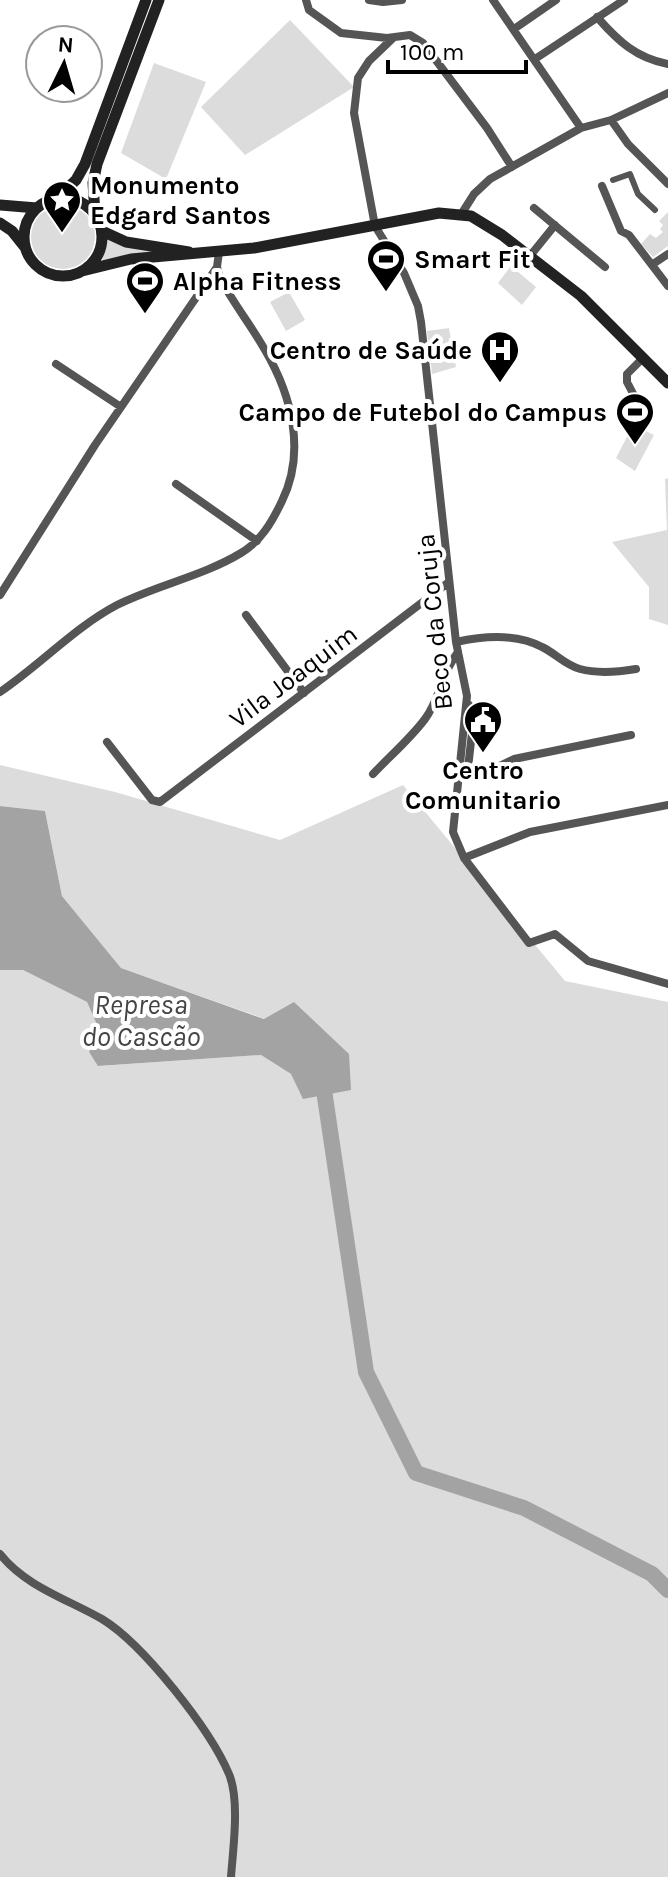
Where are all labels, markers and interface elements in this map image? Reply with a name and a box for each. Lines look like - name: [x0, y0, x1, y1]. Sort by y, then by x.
- north arrow: [24, 24, 104, 104]
- scale bar: [388, 24, 526, 74]
- text: N: [57, 31, 75, 59]
- text: 100 m: [400, 38, 465, 66]
- place label: Monumento Edgard Santos: [90, 170, 271, 231]
- place icon: Monumento Edgard Santos: [41, 179, 83, 234]
- sports icon: Smart Fit: [365, 238, 407, 293]
- place label: Smart Fit: [414, 244, 531, 275]
- sports icon: Alpha Fitness: [124, 260, 166, 315]
- place label: Alpha Fitness: [173, 266, 341, 297]
- hospital icon: Centro de Saúde: [479, 329, 521, 384]
- place label: Centro de Saúde: [270, 335, 472, 366]
- sports icon: Campo de Futebol do Campus: [614, 391, 656, 446]
- place label: Campo de Futebol do Campus: [239, 397, 607, 428]
- street label: Beco da Coruja: [410, 532, 459, 712]
- street label: Vila Joaquim: [223, 618, 363, 735]
- public building icon: Centro Comunitario: [462, 699, 504, 754]
- place label: Centro Comunitario: [405, 755, 561, 816]
- water label: Represa do Cascão: [82, 988, 200, 1053]

